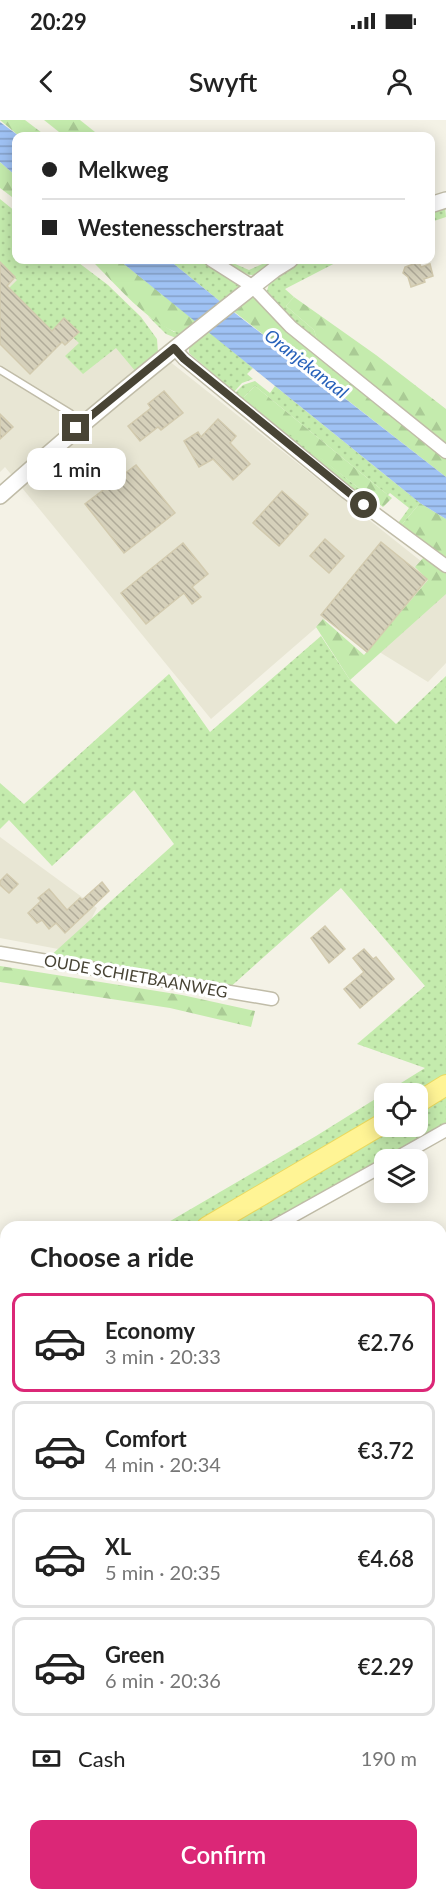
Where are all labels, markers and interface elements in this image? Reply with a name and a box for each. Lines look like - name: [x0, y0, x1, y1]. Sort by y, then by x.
- text: 20:29: [30, 8, 87, 35]
- icon: back: [30, 65, 63, 98]
- text: Swyft: [189, 65, 257, 98]
- icon: person: [383, 65, 416, 98]
- text: Melkweg: [78, 156, 168, 183]
- text: Westenesscherstraat: [78, 214, 284, 241]
- water label: Oranjekanaal: [261, 324, 353, 403]
- route end: [62, 414, 89, 441]
- callout: 1 min: [26, 449, 125, 491]
- text: 1 min: [52, 457, 101, 481]
- route start: [350, 491, 377, 518]
- street label: OUDE SCHIETBAANWEG: [43, 950, 229, 1001]
- map controls: [374, 1083, 428, 1203]
- button: locate: [374, 1083, 428, 1137]
- button: layers: [374, 1149, 428, 1203]
- text: Choose a ride: [30, 1240, 194, 1273]
- icon: car: [33, 1316, 87, 1370]
- text: Economy: [105, 1317, 195, 1344]
- text: €2.76: [358, 1329, 414, 1356]
- text: 3 min · 20:33: [105, 1344, 221, 1368]
- icon: car: [33, 1424, 87, 1478]
- text: Comfort: [105, 1425, 187, 1452]
- text: €3.72: [358, 1437, 414, 1464]
- text: 4 min · 20:34: [105, 1452, 221, 1476]
- icon: car: [33, 1532, 87, 1586]
- text: XL: [105, 1533, 131, 1560]
- text: €4.68: [358, 1545, 414, 1572]
- text: 5 min · 20:35: [105, 1560, 221, 1584]
- icon: car: [33, 1640, 87, 1694]
- text: Green: [105, 1641, 165, 1668]
- text: €2.29: [358, 1653, 414, 1680]
- text: 6 min · 20:36: [105, 1668, 221, 1692]
- icon: cash: [30, 1742, 63, 1775]
- text: Cash: [78, 1745, 125, 1772]
- text: 190 m: [361, 1746, 417, 1770]
- button: Confirm: [30, 1820, 417, 1889]

